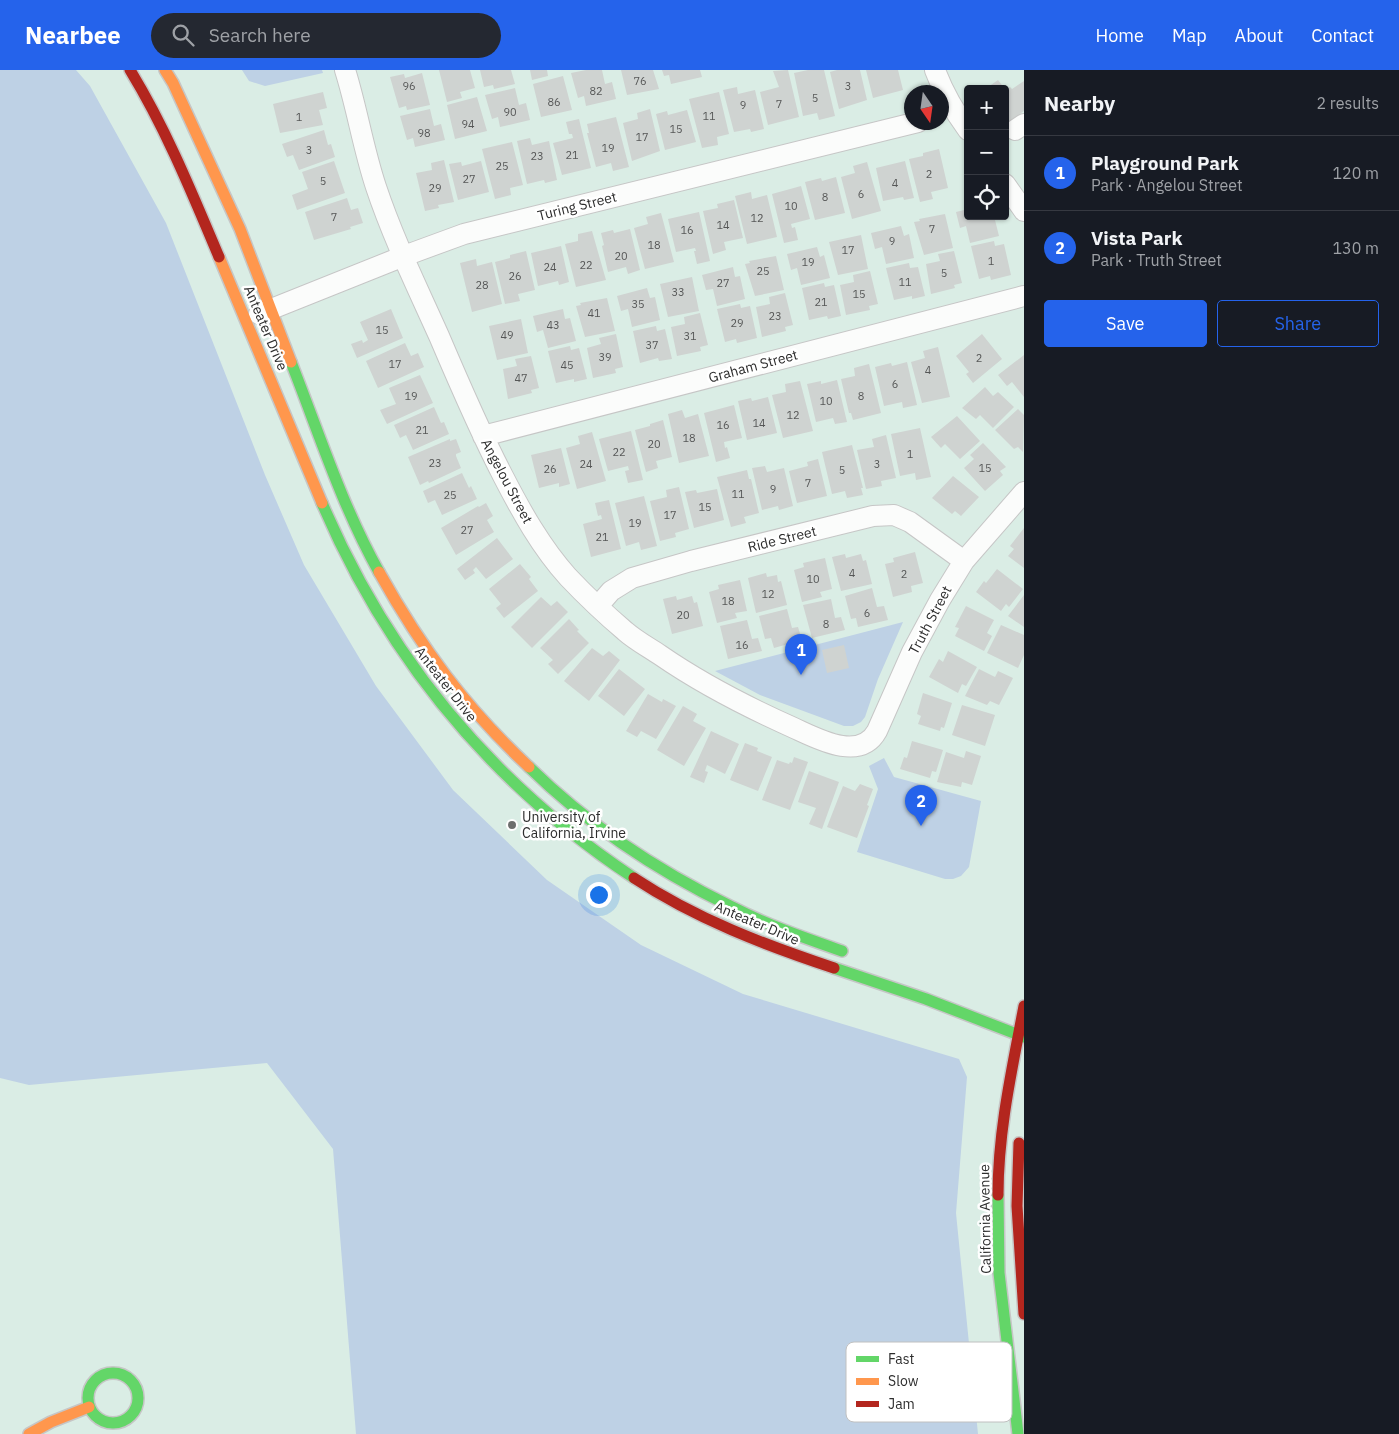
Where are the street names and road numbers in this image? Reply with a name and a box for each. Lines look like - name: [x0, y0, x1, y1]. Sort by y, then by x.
- street label: Turing Street: [536, 187, 619, 225]
- street label: Anteater Drive: [240, 283, 292, 373]
- street label: Graham Street: [706, 345, 800, 387]
- street label: Angelou Street: [477, 436, 537, 526]
- street label: Ride Street: [746, 522, 818, 556]
- street label: Truth Street: [904, 583, 956, 657]
- street label: Anteater Drive: [411, 643, 481, 725]
- street label: Anteater Drive: [712, 897, 802, 949]
- street label: California Avenue: [975, 1164, 995, 1274]

